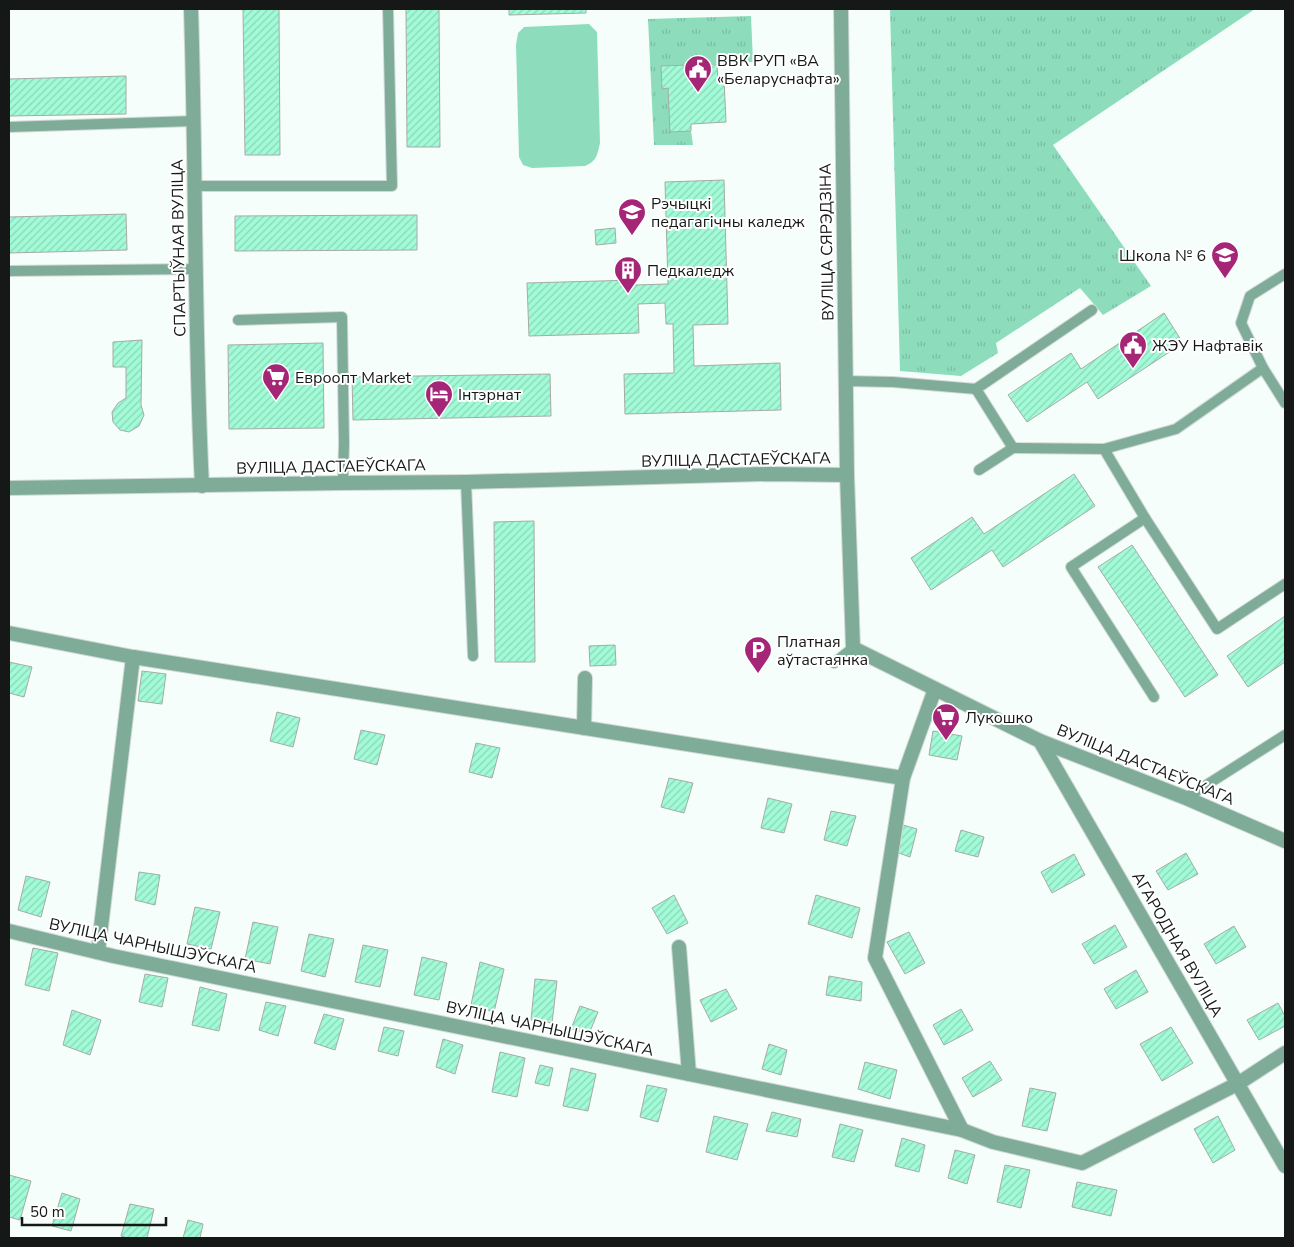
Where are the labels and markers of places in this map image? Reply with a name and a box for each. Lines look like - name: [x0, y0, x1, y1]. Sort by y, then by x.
- place label: ВВК РУП «ВА «Беларуснафта»: [717, 50, 840, 90]
- public building icon: ВВК РУП «ВА «Беларуснафта»: [683, 54, 713, 93]
- place label: Рэчыцкі педагагічны каледж: [651, 193, 805, 233]
- school or university icon: Рэчыцкі педагагічны каледж: [617, 197, 647, 236]
- school or university icon: Школа № 6: [1210, 240, 1240, 279]
- place label: Школа № 6: [1119, 245, 1206, 267]
- building icon: Педкаледж: [613, 255, 643, 294]
- place label: Педкаледж: [647, 260, 735, 282]
- public building icon: ЖЭУ Нафтавік: [1118, 330, 1148, 369]
- place label: ЖЭУ Нафтавік: [1152, 335, 1263, 357]
- supermarket icon: Евроопт Market: [261, 362, 291, 401]
- place label: Евроопт Market: [295, 367, 411, 389]
- hotel icon: Інтэрнат: [424, 379, 454, 418]
- place label: Інтэрнат: [458, 384, 522, 406]
- place label: Платная аўтастаянка: [777, 631, 868, 671]
- parking icon: Платная аўтастаянка: [743, 635, 773, 674]
- supermarket icon: Лукошко: [931, 702, 961, 741]
- place label: Лукошко: [965, 707, 1033, 729]

